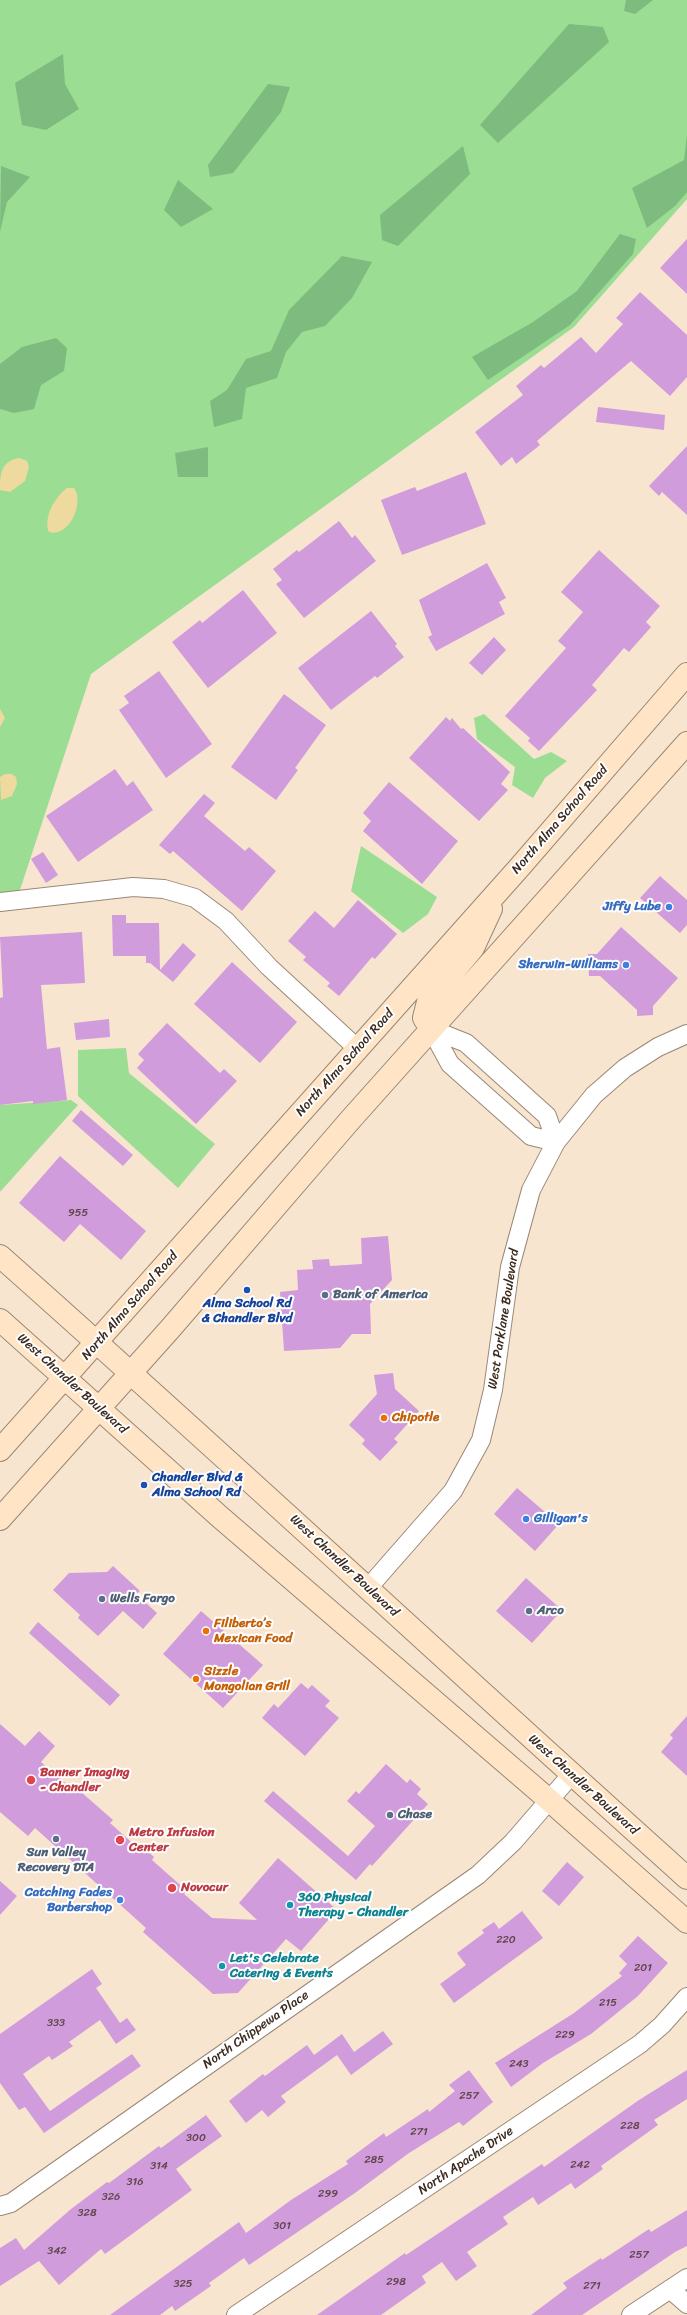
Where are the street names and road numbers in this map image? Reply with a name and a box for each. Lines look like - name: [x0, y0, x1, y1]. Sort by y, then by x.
- street label: North Alma School Road: [509, 763, 611, 877]
- street label: North Alma School Road: [293, 1006, 397, 1120]
- street label: West Parklane Boulevard: [485, 1248, 523, 1390]
- street label: North Alma School Road: [79, 1249, 181, 1363]
- street label: West Chandler Boulevard: [14, 1330, 130, 1438]
- street label: West Chandler Boulevard: [287, 1512, 401, 1620]
- street label: West Chandler Boulevard: [525, 1731, 641, 1839]
- street label: North Chippewa Place: [200, 1987, 312, 2073]
- street label: North Apache Drive: [415, 2123, 517, 2199]

